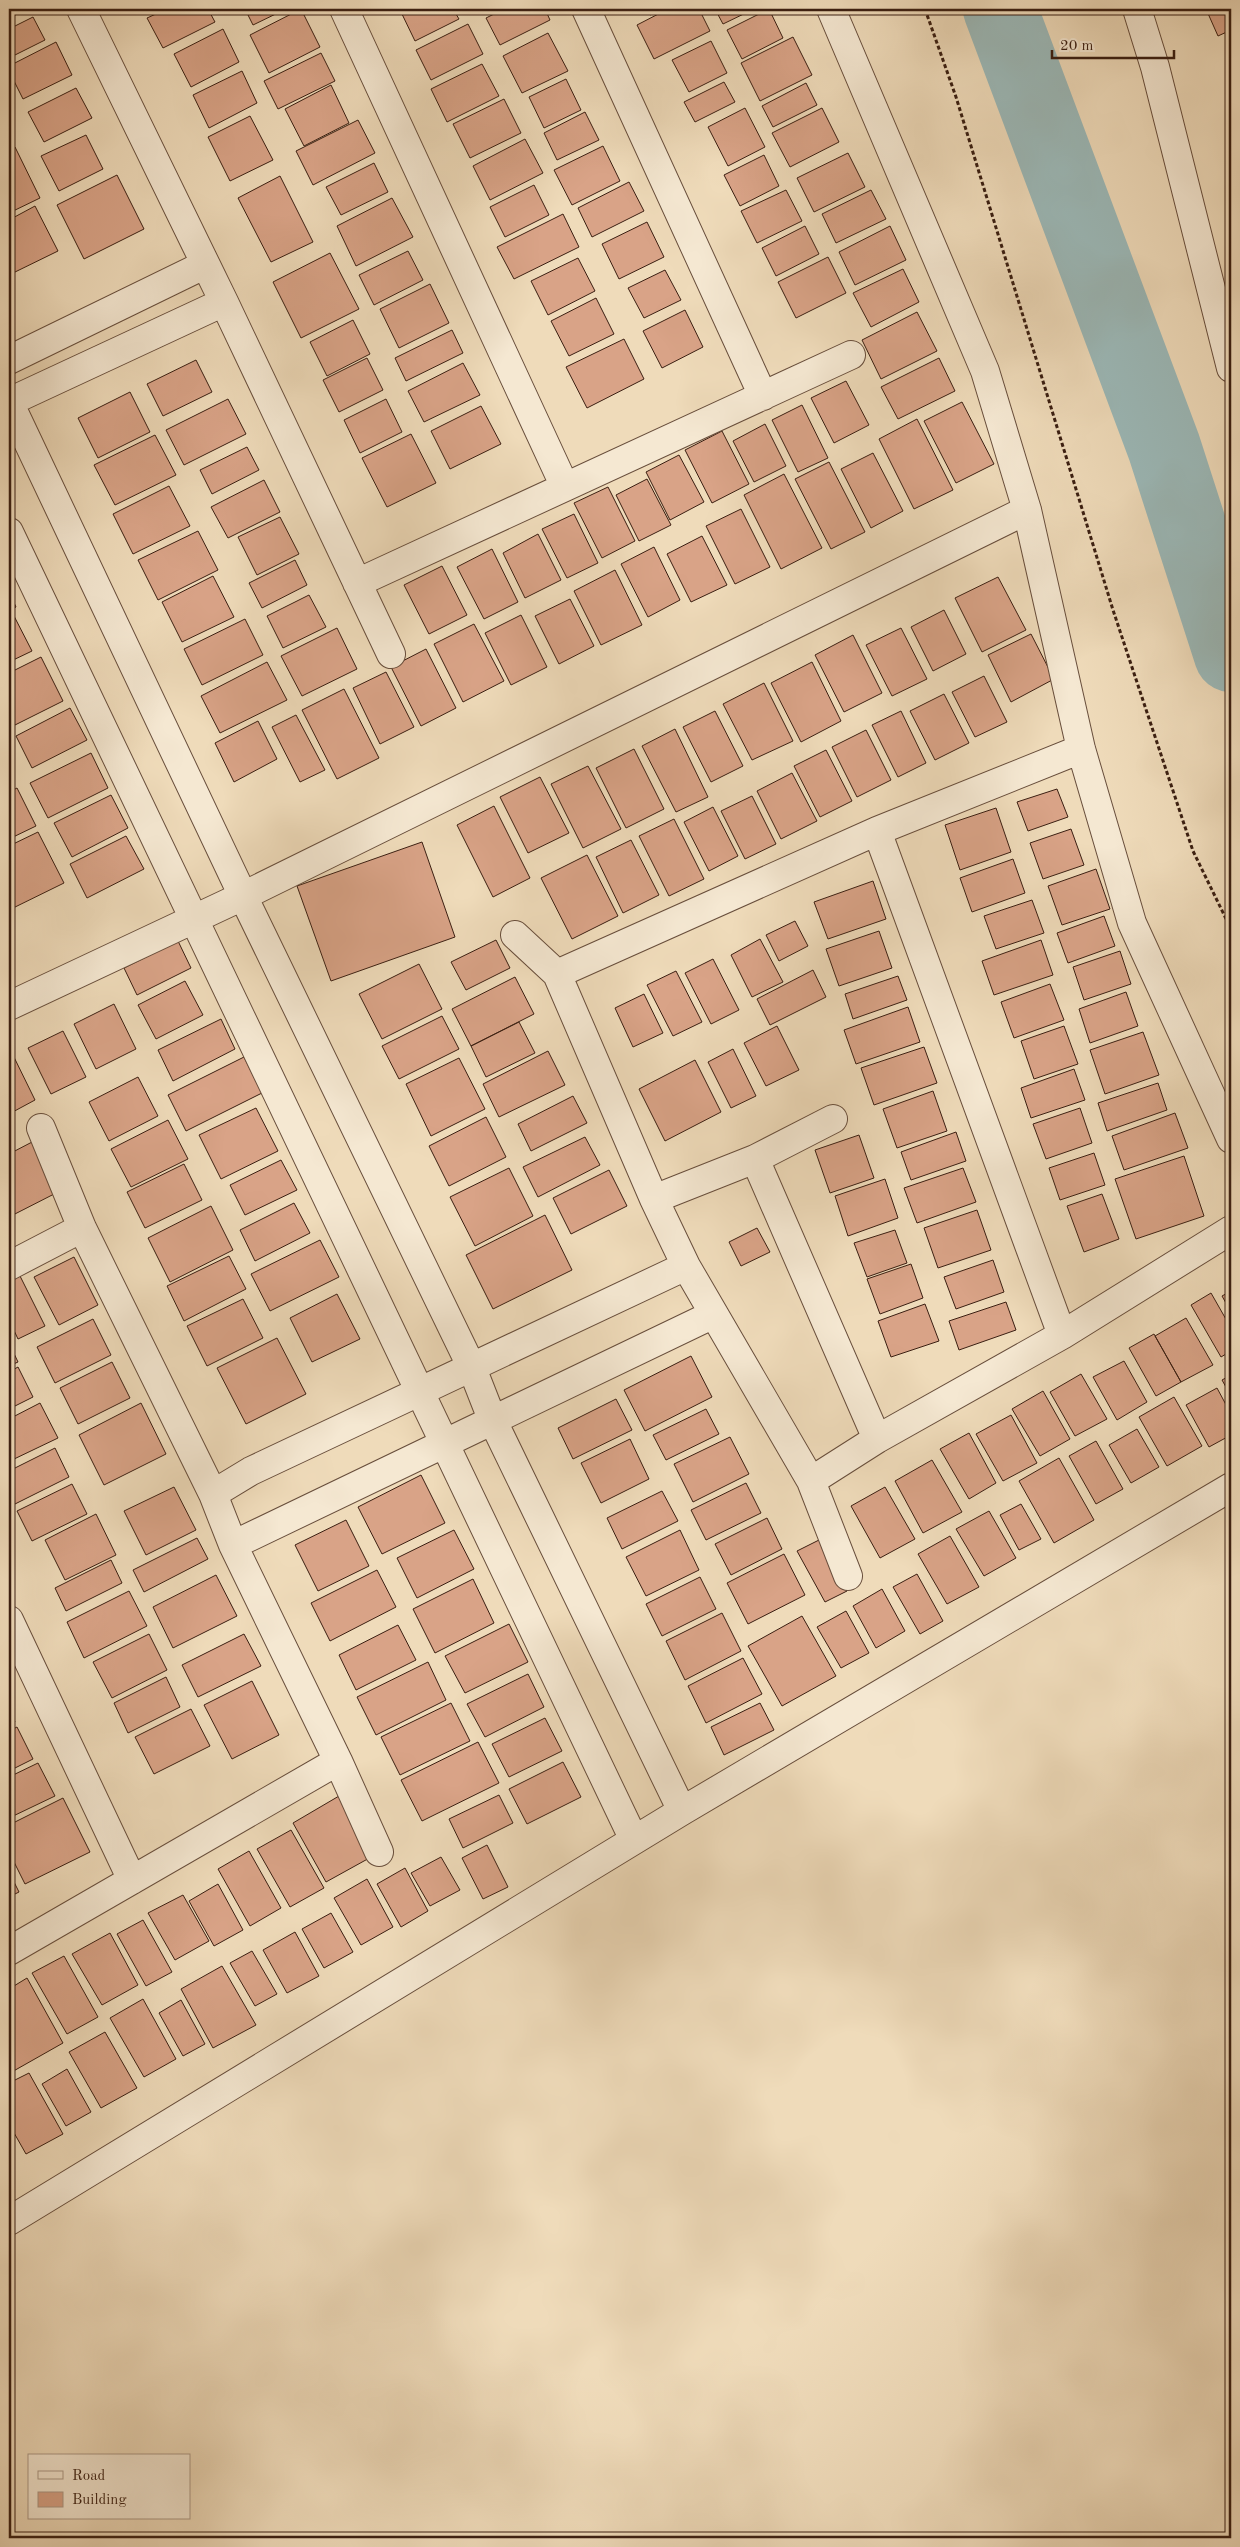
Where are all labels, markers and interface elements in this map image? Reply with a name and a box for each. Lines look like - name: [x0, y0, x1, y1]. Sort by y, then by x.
- scale bar: [1052, 28, 1175, 60]
- text: 20 m: [1060, 39, 1094, 54]
- legend: [28, 2454, 190, 2520]
- text: Road: [72, 2469, 106, 2484]
- text: Building: [72, 2493, 127, 2508]

